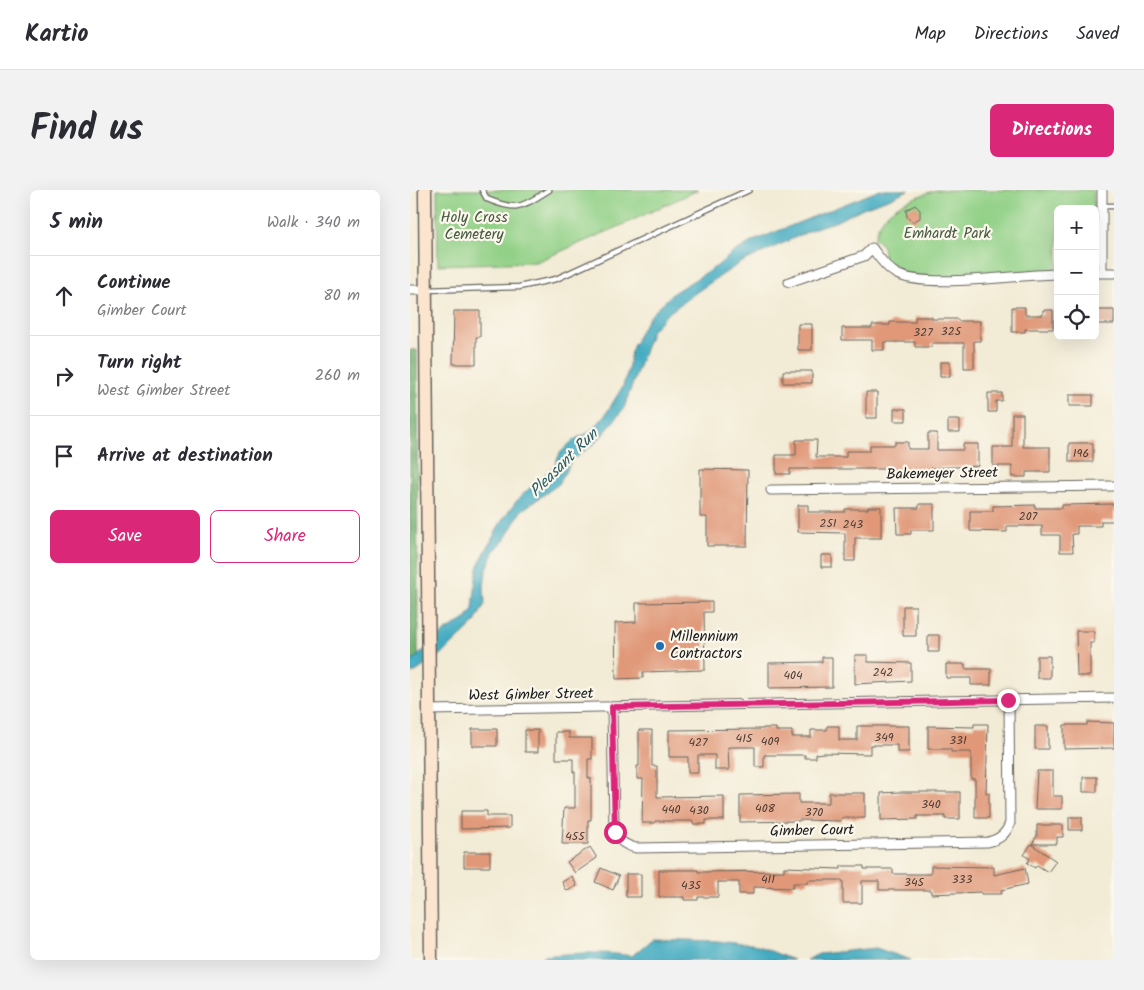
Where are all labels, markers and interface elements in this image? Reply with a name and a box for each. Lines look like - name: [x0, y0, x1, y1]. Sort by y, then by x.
- text: Kartio: [25, 15, 88, 54]
- text: Map: [914, 20, 946, 49]
- text: Directions: [974, 20, 1048, 49]
- text: Saved: [1076, 20, 1119, 49]
- text: Find us: [30, 102, 143, 158]
- button: Directions: [990, 104, 1114, 157]
- map controls: [1054, 205, 1099, 340]
- button: +: [1054, 205, 1099, 250]
- text: 5 min: [50, 206, 103, 239]
- park label: Holy Cross Cemetery: [440, 206, 508, 247]
- text: Walk · 340 m: [267, 210, 360, 235]
- park label: Emhardt Park: [903, 222, 992, 246]
- button: −: [1054, 250, 1099, 295]
- text: Continue: [97, 268, 170, 298]
- icon: ahead: [50, 282, 78, 310]
- text: 80 m: [323, 283, 360, 308]
- button: locate: [1054, 295, 1099, 340]
- text: Gimber Court: [97, 298, 187, 323]
- house number: 325: [941, 322, 963, 341]
- house number: 327: [913, 323, 933, 342]
- text: Turn right: [97, 348, 182, 378]
- icon: right: [50, 362, 78, 390]
- text: 260 m: [315, 363, 360, 388]
- text: West Gimber Street: [97, 378, 230, 403]
- water label: Pleasant Run: [524, 422, 605, 503]
- text: Arrive at destination: [97, 441, 273, 471]
- icon: arrive: [50, 442, 78, 470]
- house number: 196: [1073, 444, 1089, 463]
- street label: Bakemeyer Street: [886, 461, 998, 487]
- house number: 207: [1019, 507, 1038, 526]
- button: Save: [50, 510, 200, 563]
- button: Share: [210, 510, 360, 563]
- house number: 251: [819, 514, 837, 533]
- house number: 243: [843, 515, 863, 534]
- place label: Millennium Contractors: [670, 625, 743, 666]
- marker: Millennium Contractors: [654, 640, 666, 652]
- house number: 242: [873, 663, 893, 682]
- house number: 404: [783, 666, 803, 685]
- street label: West Gimber Street: [468, 682, 594, 708]
- route end: [997, 689, 1020, 712]
- house number: 349: [874, 728, 894, 747]
- house number: 415: [736, 729, 754, 748]
- house number: 331: [949, 731, 967, 750]
- house number: 409: [761, 732, 779, 751]
- house number: 427: [688, 733, 708, 752]
- house number: 340: [921, 795, 941, 814]
- house number: 408: [755, 799, 776, 818]
- house number: 440: [661, 800, 681, 819]
- house number: 430: [689, 801, 709, 820]
- house number: 370: [805, 803, 823, 822]
- street label: Gimber Court: [770, 818, 854, 844]
- route start: [604, 821, 627, 844]
- house number: 455: [565, 827, 586, 846]
- house number: 411: [761, 870, 775, 889]
- house number: 333: [952, 870, 972, 889]
- house number: 345: [904, 873, 926, 892]
- house number: 435: [681, 876, 703, 895]

